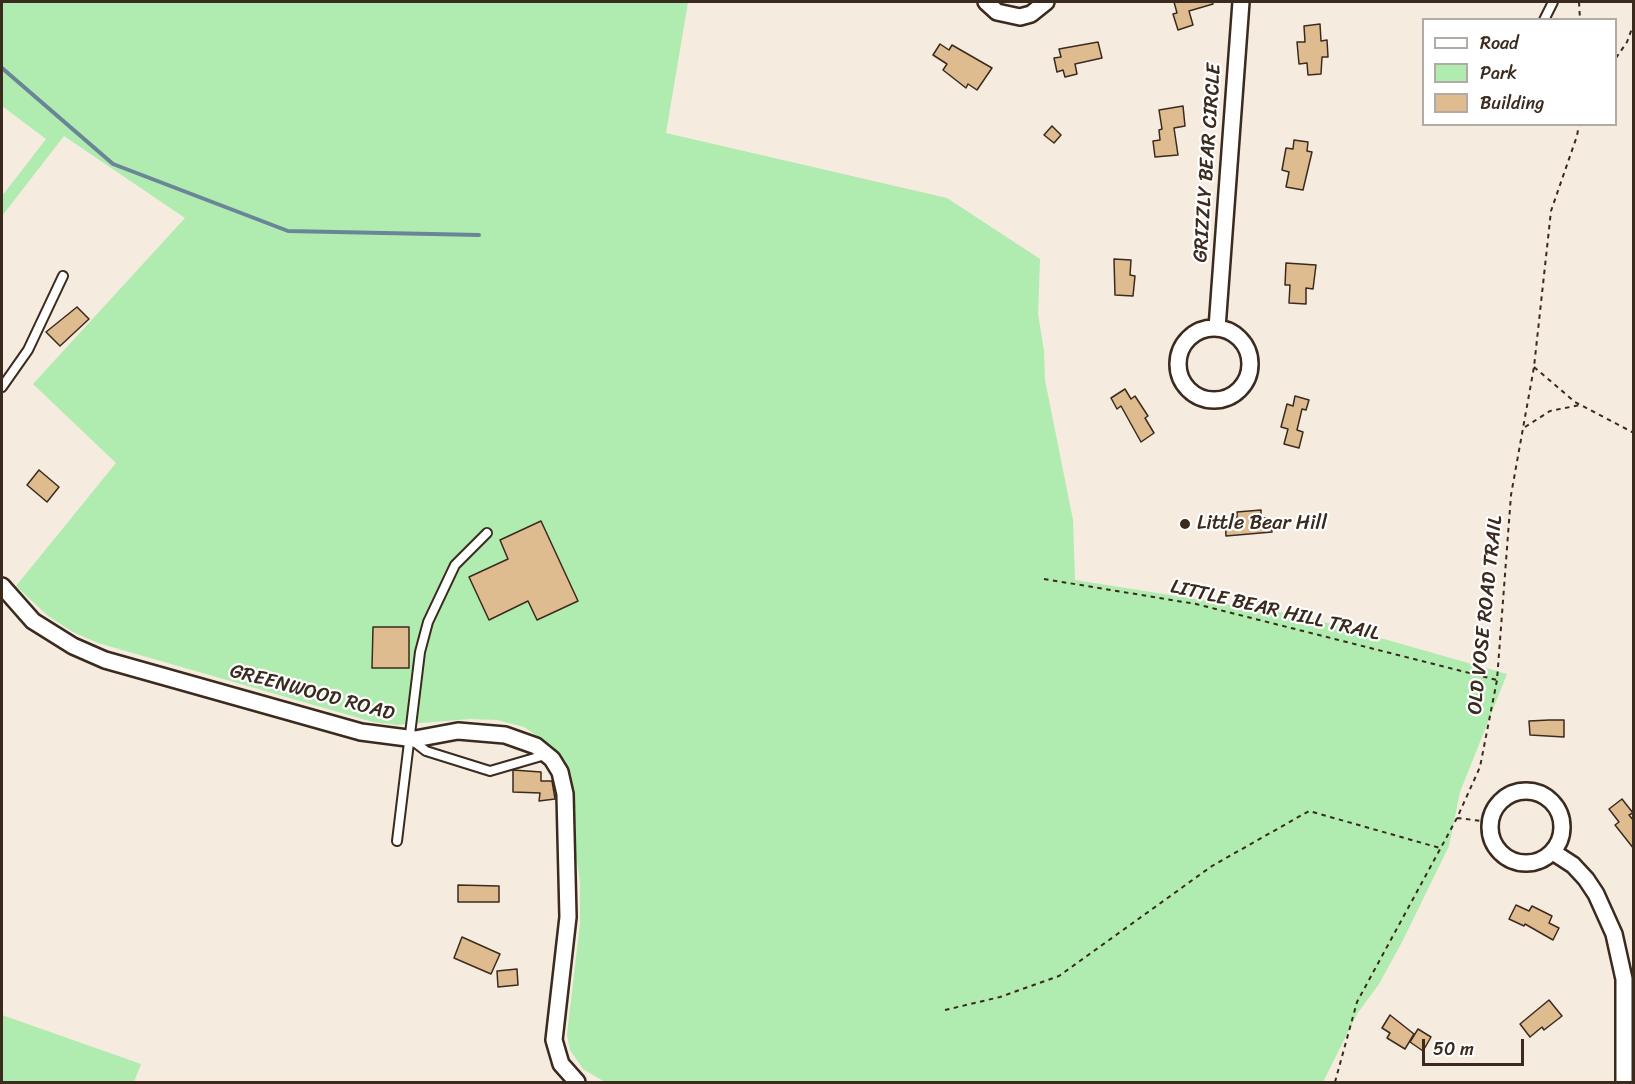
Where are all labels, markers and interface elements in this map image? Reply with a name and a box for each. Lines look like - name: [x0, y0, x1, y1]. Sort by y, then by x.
- legend: [1422, 18, 1617, 126]
- text: Road: [1480, 27, 1519, 59]
- text: Park: [1480, 57, 1517, 89]
- street label: GRIZZLY BEAR CIRCLE: [1189, 63, 1227, 263]
- text: Building: [1480, 87, 1544, 119]
- place label: Little Bear Hill: [1197, 512, 1327, 536]
- street label: OLD VOSE ROAD TRAIL: [1464, 514, 1508, 716]
- marker: Little Bear Hill: [1178, 517, 1192, 531]
- street label: LITTLE BEAR HILL TRAIL: [1168, 575, 1382, 647]
- street label: GREENWOOD ROAD: [227, 659, 397, 727]
- scale bar: [1425, 1027, 1527, 1065]
- text: 50 m: [1433, 1033, 1474, 1065]

